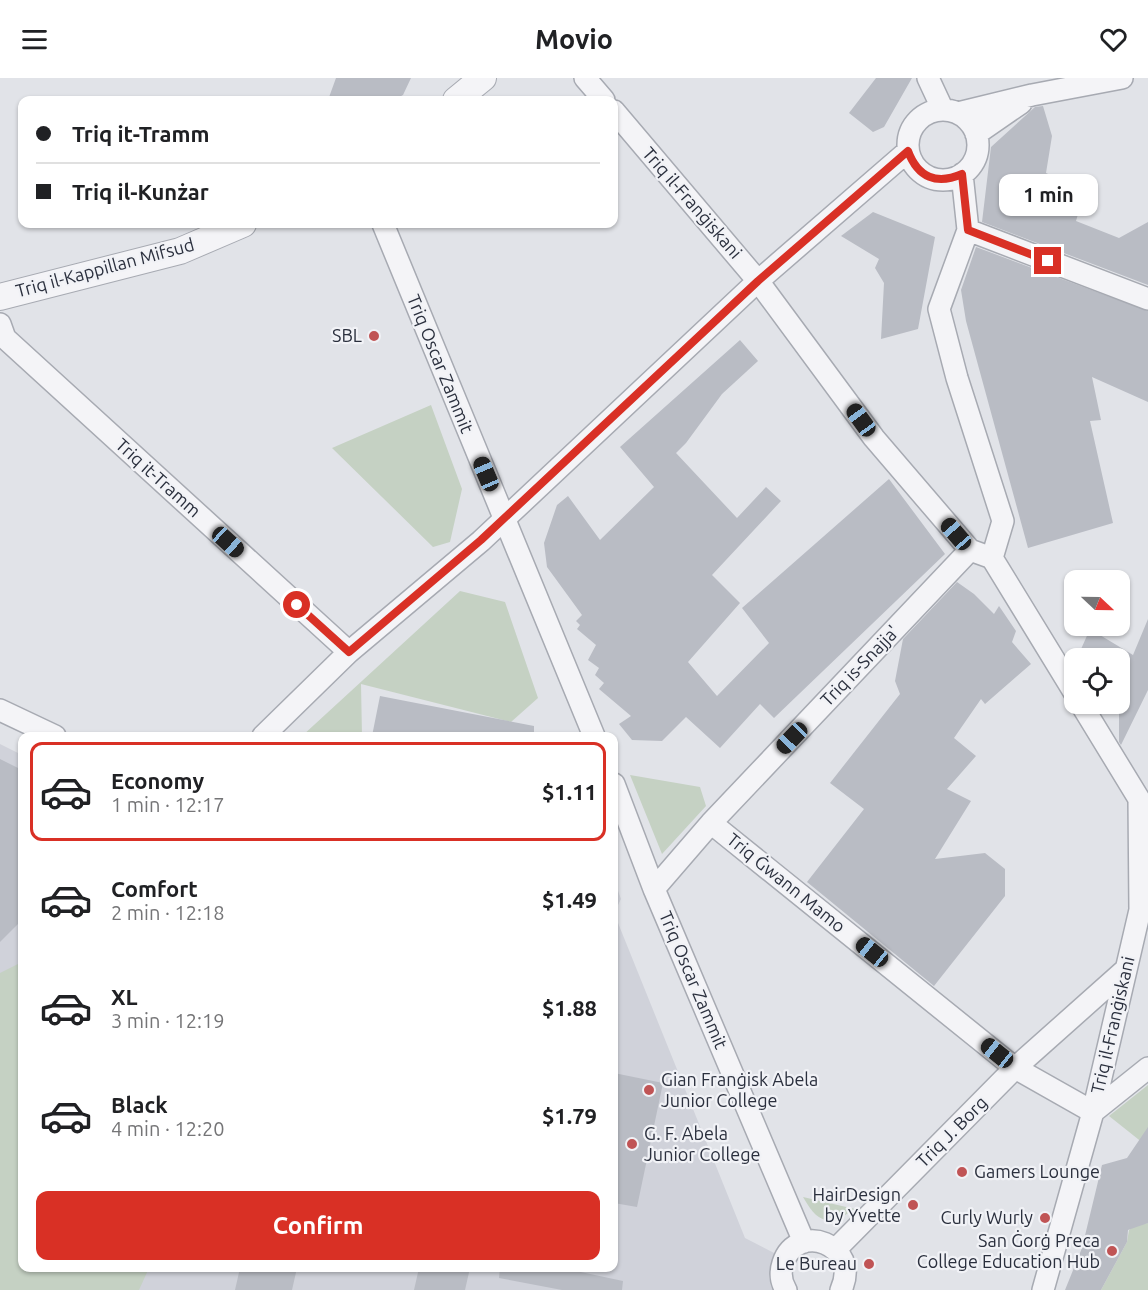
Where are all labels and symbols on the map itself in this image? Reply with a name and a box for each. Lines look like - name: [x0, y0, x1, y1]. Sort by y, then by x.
- street label: Triq il-Franġiskani: [639, 143, 746, 262]
- callout: 1 min: [998, 174, 1098, 216]
- street label: Triq il-Kappillan Mifsud: [13, 234, 196, 300]
- route end: [1034, 247, 1061, 274]
- street label: Triq Oscar Zammit: [404, 291, 478, 436]
- place label: SBL: [332, 325, 362, 345]
- marker: SBL: [367, 329, 381, 343]
- car: [843, 400, 879, 440]
- street label: Triq it-Tramm: [112, 434, 205, 521]
- car: [471, 454, 501, 494]
- car: [937, 515, 975, 553]
- car: [209, 523, 247, 561]
- north arrow: [1064, 570, 1130, 636]
- route start: [283, 591, 310, 618]
- street label: Triq is-Snajja': [816, 621, 903, 710]
- car: [773, 719, 811, 757]
- street label: Triq Ġwann Mamo: [724, 829, 850, 936]
- street label: Triq Oscar Zammit: [656, 908, 732, 1051]
- car: [852, 934, 892, 970]
- street label: Triq il-Franġiskani: [1086, 954, 1138, 1095]
- car: [977, 1035, 1017, 1071]
- place label: Gian Franġisk Abela Junior College: [661, 1069, 818, 1110]
- marker: Gian Franġisk Abela Junior College: [642, 1083, 656, 1097]
- street label: Triq J. Borg: [912, 1092, 991, 1171]
- place label: G. F. Abela Junior College: [644, 1123, 760, 1164]
- marker: G. F. Abela Junior College: [625, 1137, 639, 1151]
- place label: Gamers Lounge: [974, 1161, 1100, 1181]
- marker: Gamers Lounge: [955, 1165, 969, 1179]
- place label: HairDesign by Yvette: [813, 1184, 901, 1225]
- marker: HairDesign by Yvette: [906, 1198, 920, 1212]
- place label: Curly Wurly: [941, 1207, 1033, 1227]
- marker: Curly Wurly: [1038, 1211, 1052, 1225]
- place label: San Ġorġ Preca College Education Hub: [917, 1230, 1100, 1271]
- marker: San Ġorġ Preca College Education Hub: [1105, 1244, 1119, 1258]
- place label: Le Bureau: [776, 1253, 857, 1273]
- marker: Le Bureau: [862, 1257, 876, 1271]

